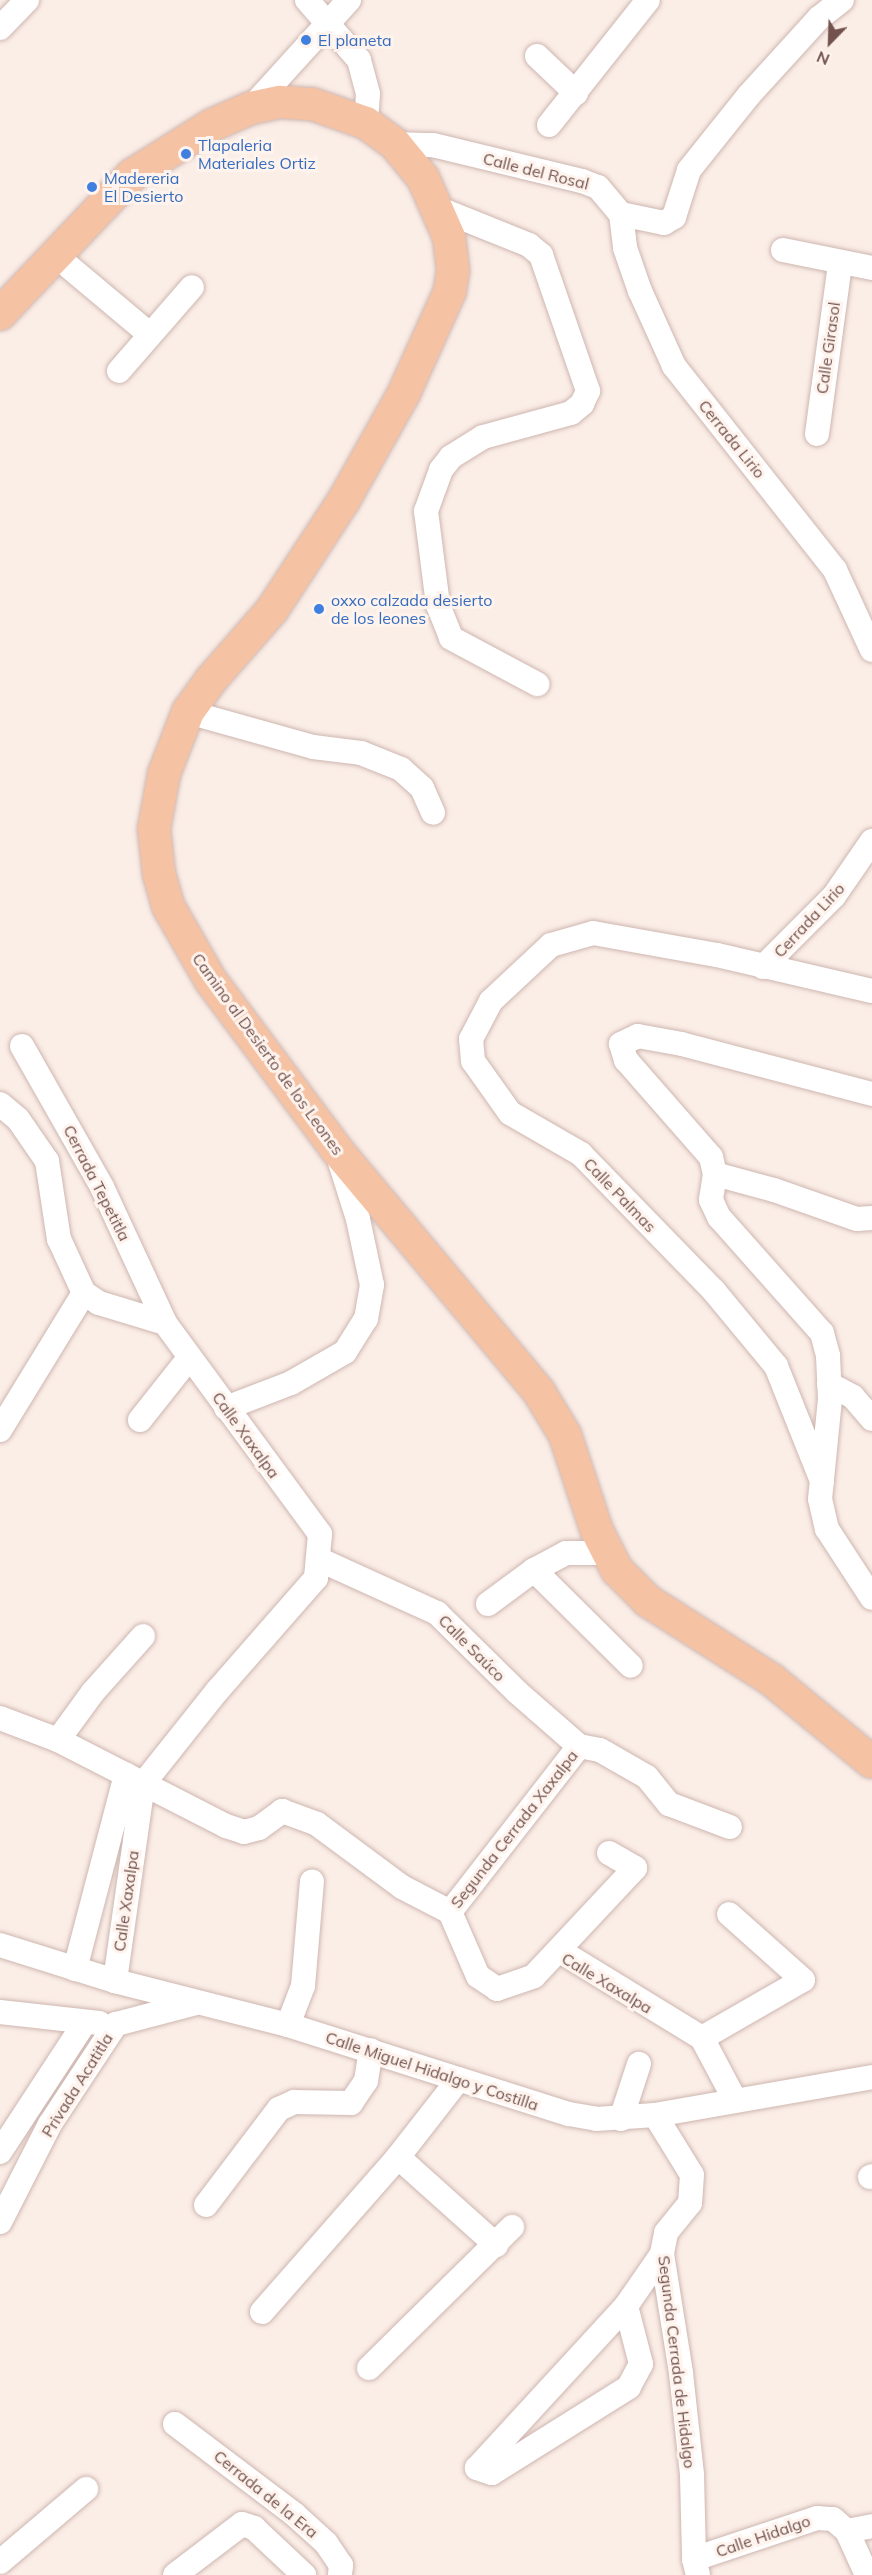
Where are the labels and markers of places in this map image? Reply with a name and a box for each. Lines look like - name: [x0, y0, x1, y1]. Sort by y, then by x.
- place label: El planeta: [318, 30, 392, 50]
- marker: El planeta: [299, 33, 313, 47]
- place label: Tlapaleria Materiales Ortiz: [198, 135, 316, 173]
- marker: Tlapaleria Materiales Ortiz: [179, 147, 193, 161]
- place label: Madereria El Desierto: [104, 168, 183, 206]
- marker: Madereria El Desierto: [85, 180, 99, 194]
- place label: oxxo calzada desierto de los leones: [331, 590, 492, 628]
- marker: oxxo calzada desierto de los leones: [312, 602, 326, 616]

